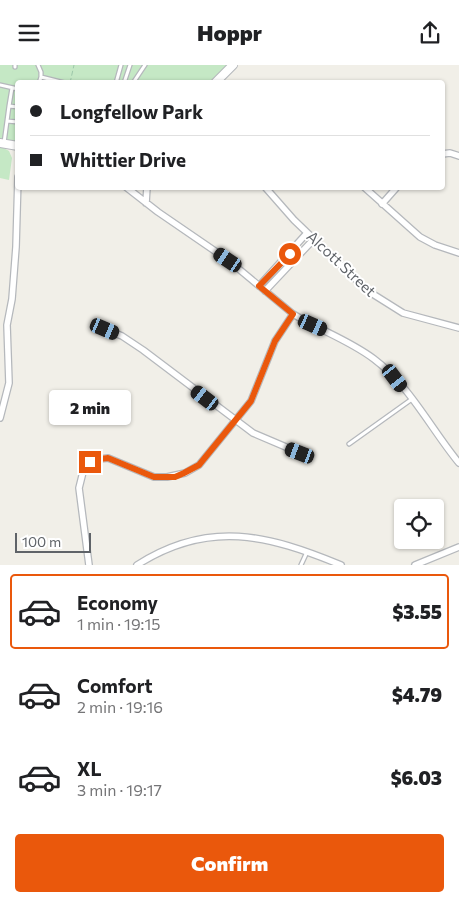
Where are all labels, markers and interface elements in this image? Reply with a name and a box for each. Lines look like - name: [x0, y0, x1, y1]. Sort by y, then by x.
- icon: menu: [15, 19, 43, 47]
- text: Hoppr: [197, 19, 262, 46]
- icon: share: [416, 19, 444, 47]
- text: Longfellow Park: [60, 100, 203, 123]
- text: Whittier Drive: [60, 148, 186, 171]
- street label: Alcott Street: [303, 227, 380, 300]
- route start: [279, 243, 301, 265]
- car: [211, 245, 244, 275]
- car: [296, 312, 329, 338]
- car: [88, 316, 121, 342]
- car: [379, 362, 410, 394]
- car: [188, 383, 221, 413]
- callout: 2 min: [49, 389, 131, 425]
- text: 2 min: [70, 398, 110, 417]
- car: [283, 441, 316, 465]
- route end: [79, 451, 101, 473]
- map controls: [394, 499, 444, 549]
- button: locate: [394, 499, 444, 549]
- scale bar: [15, 529, 91, 553]
- text: 100 m: [22, 533, 61, 550]
- icon: car: [17, 589, 62, 634]
- text: Economy: [77, 591, 158, 614]
- text: $3.55: [392, 600, 442, 623]
- text: 1 min · 19:15: [77, 614, 160, 633]
- icon: car: [17, 672, 62, 717]
- text: Comfort: [77, 674, 153, 697]
- text: $4.79: [392, 683, 442, 706]
- text: 2 min · 19:16: [77, 697, 163, 716]
- icon: car: [17, 755, 62, 800]
- text: XL: [77, 757, 102, 780]
- text: $6.03: [390, 766, 442, 789]
- text: 3 min · 19:17: [77, 780, 162, 799]
- button: Confirm: [15, 834, 444, 892]

